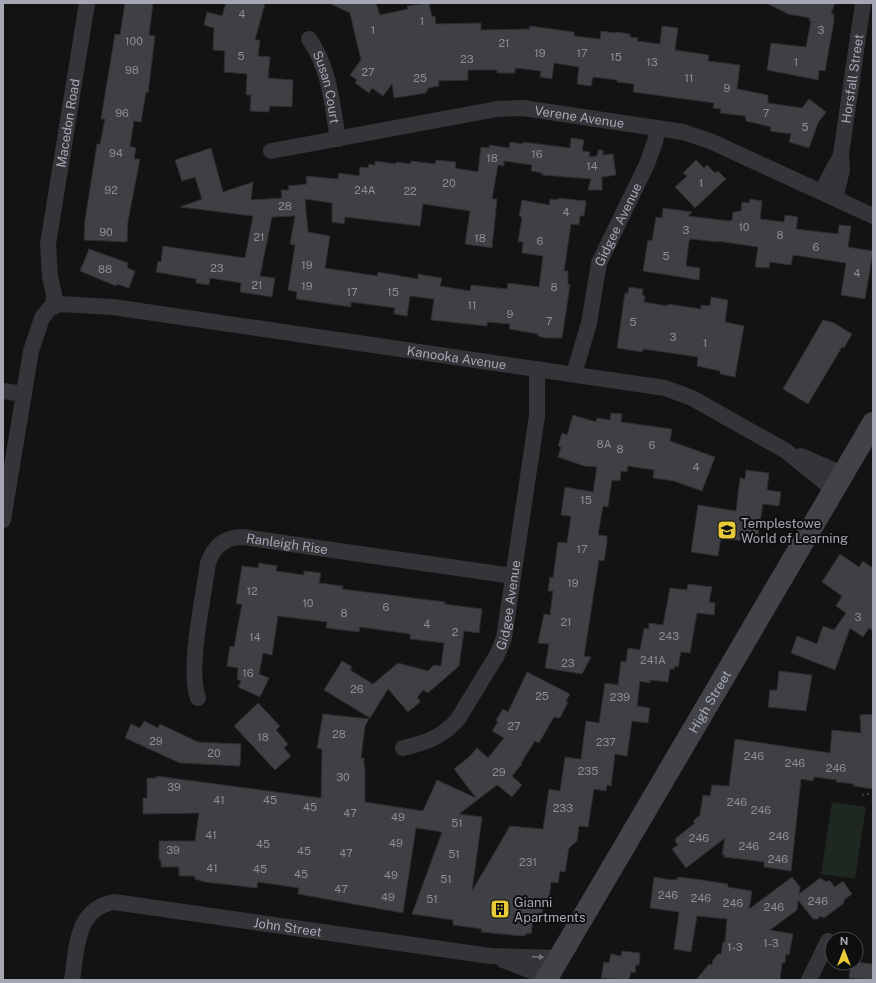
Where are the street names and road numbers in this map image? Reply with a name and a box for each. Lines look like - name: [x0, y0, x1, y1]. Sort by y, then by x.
- street label: Horsfall Street: [839, 33, 866, 124]
- street label: Susan Court: [310, 48, 342, 125]
- street label: Macedon Road: [53, 78, 83, 169]
- street label: Verene Avenue: [534, 103, 625, 131]
- street label: Gidgee Avenue: [592, 180, 645, 269]
- street label: Kanooka Avenue: [406, 343, 507, 373]
- street label: Ranleigh Rise: [245, 531, 329, 557]
- street label: Gidgee Avenue: [493, 559, 523, 652]
- street label: High Street: [686, 668, 734, 736]
- street label: John Street: [253, 915, 323, 940]

